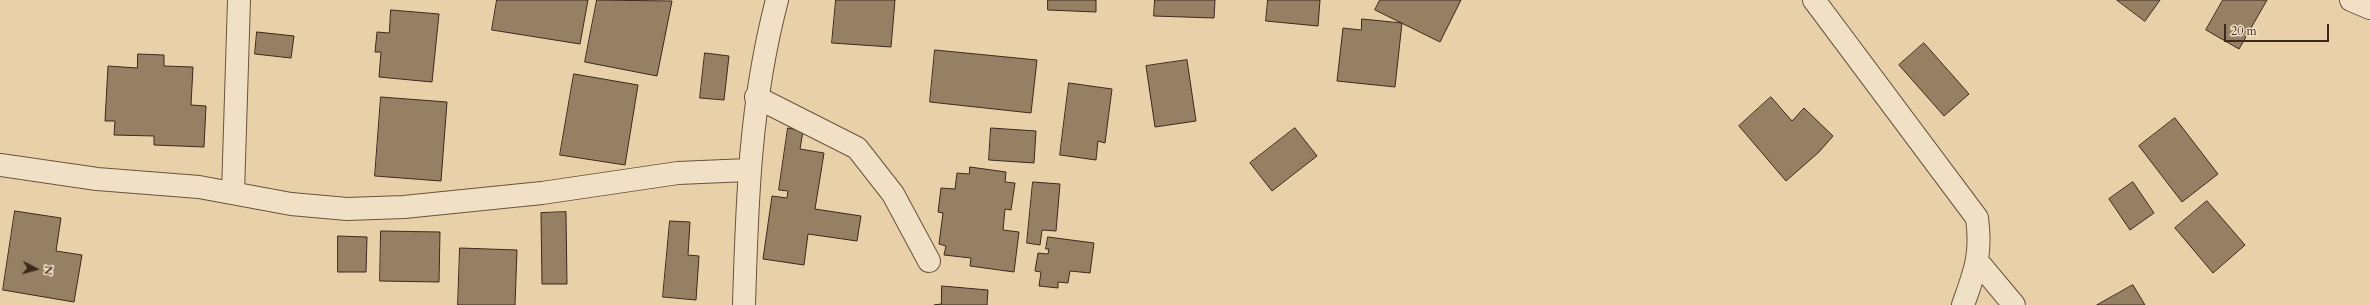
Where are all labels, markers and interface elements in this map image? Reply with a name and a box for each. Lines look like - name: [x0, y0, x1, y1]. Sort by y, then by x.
- scale bar: [2226, 16, 2331, 42]
- text: 20 m: [2231, 23, 2257, 39]
- north arrow: [16, 249, 56, 289]
- text: N: [40, 265, 56, 276]

